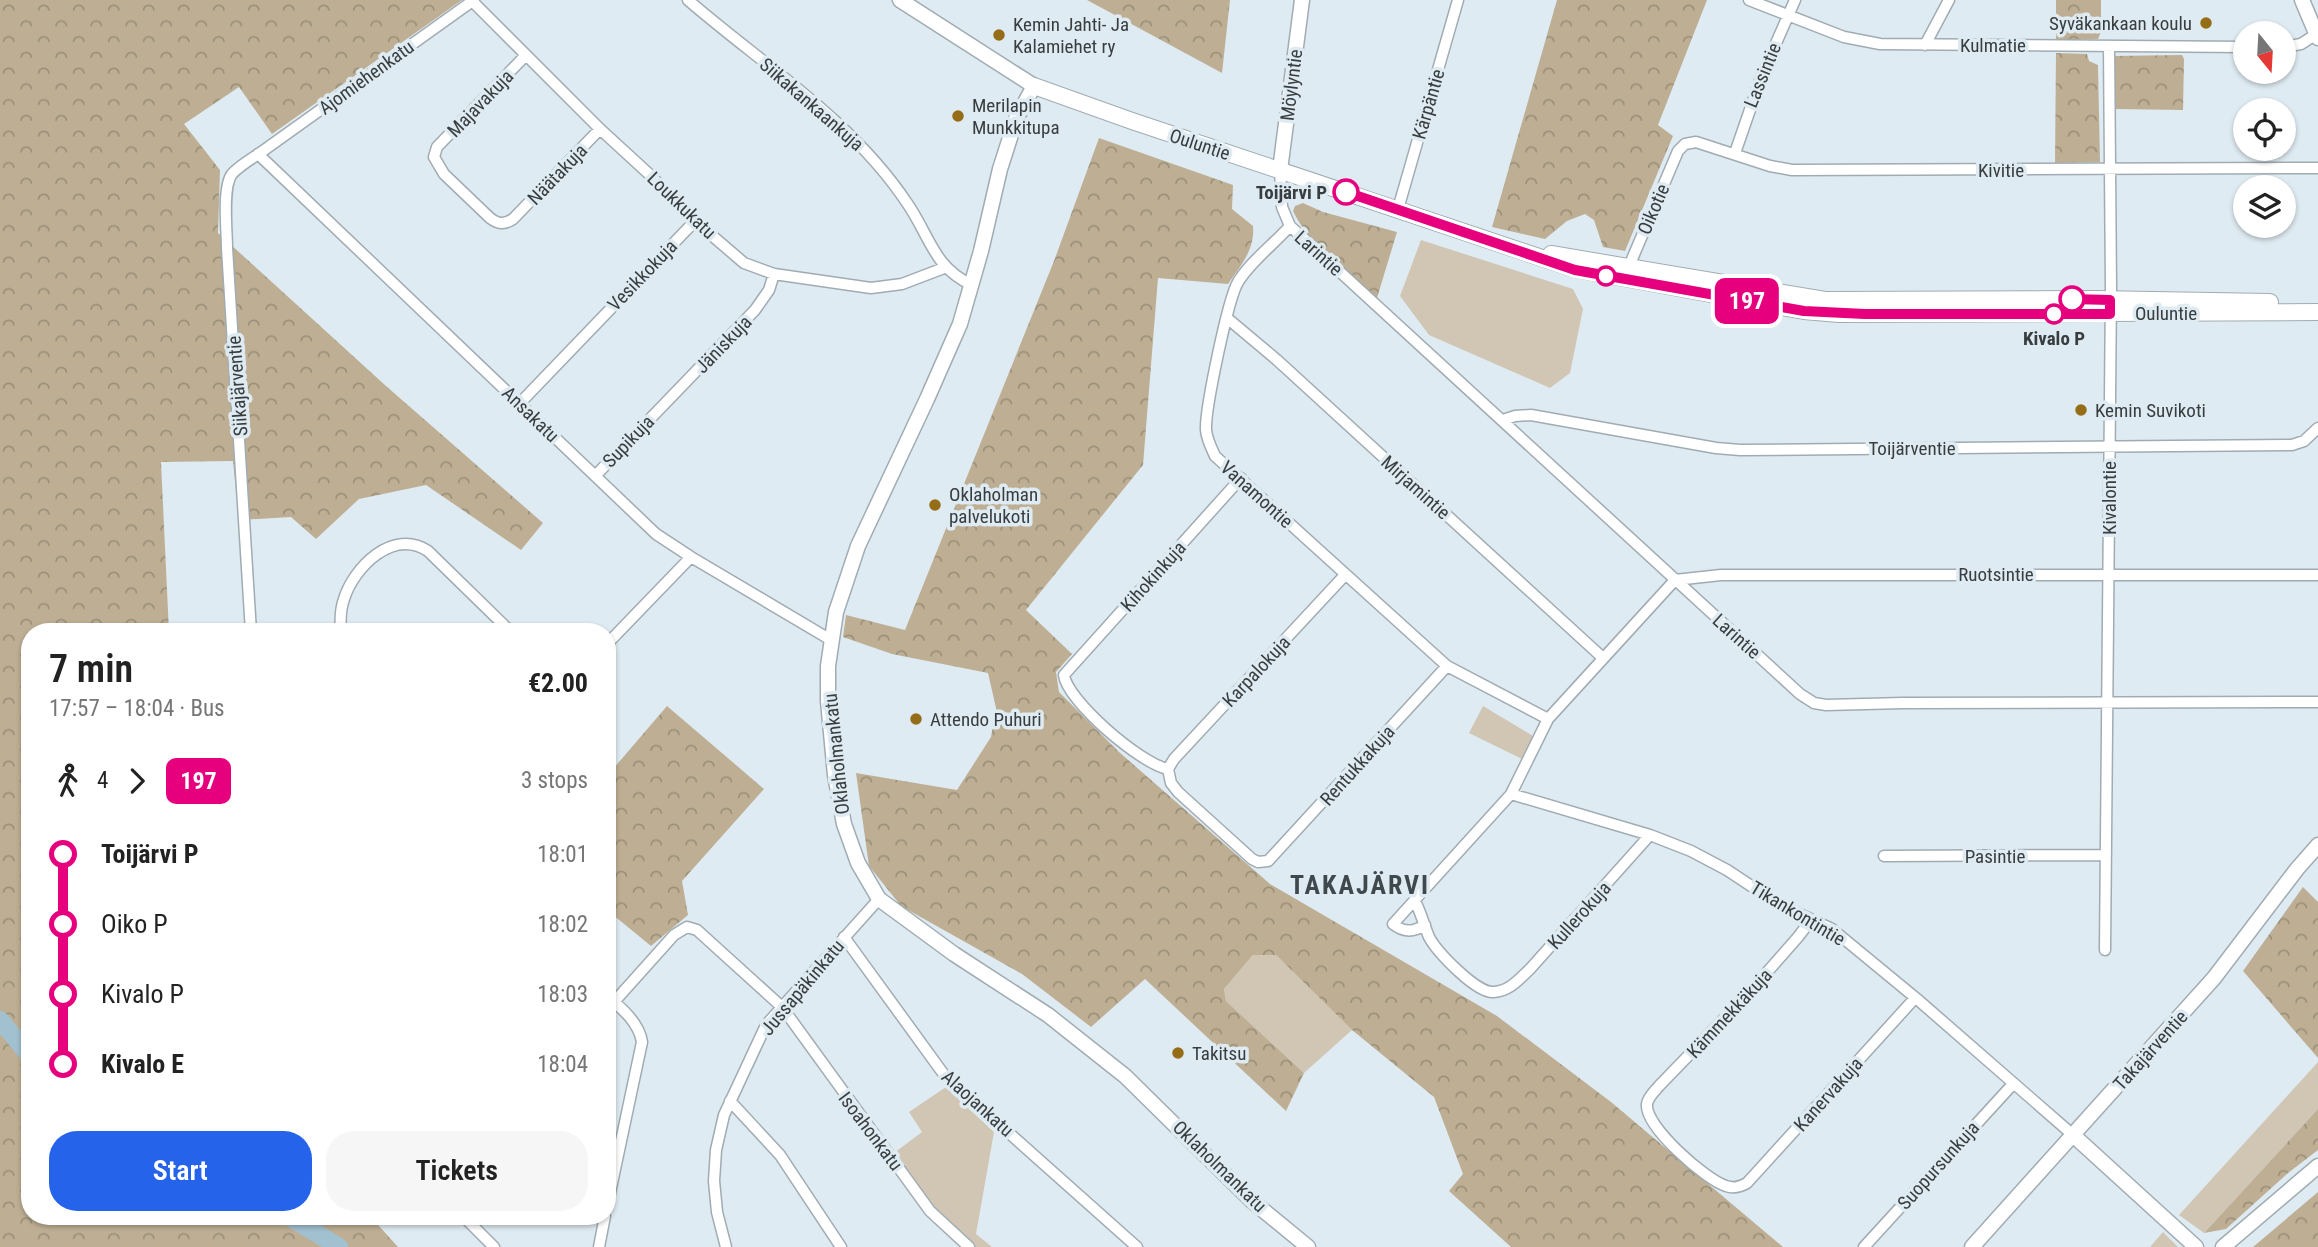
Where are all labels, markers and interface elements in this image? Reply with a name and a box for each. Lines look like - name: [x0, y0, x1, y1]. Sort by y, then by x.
- place label: Syväkankaan koulu: [2049, 12, 2192, 35]
- place label: Kemin Jahti- Ja Kalamiehet ry: [1013, 13, 1129, 58]
- marker: Syväkankaan koulu: [2198, 15, 2214, 31]
- north arrow: [2233, 21, 2296, 84]
- map controls: [2233, 21, 2296, 238]
- marker: Kemin Jahti- Ja Kalamiehet ry: [991, 27, 1007, 43]
- street label: Kulmatie: [1960, 34, 2026, 57]
- street label: Ajomiehenkatu: [314, 35, 418, 120]
- street label: Lassintie: [1739, 39, 1786, 111]
- street label: Möylyntie: [1276, 48, 1307, 122]
- street label: Siikakankaankuja: [755, 53, 868, 156]
- street label: Majavakuja: [443, 65, 518, 142]
- street label: Kärpäntie: [1408, 66, 1449, 142]
- place label: Merilapin Munkkitupa: [972, 94, 1060, 139]
- button: locate: [2233, 98, 2296, 161]
- marker: Merilapin Munkkitupa: [950, 108, 966, 124]
- street label: Ouluntie: [1167, 124, 1233, 165]
- street label: Näätakuja: [523, 139, 592, 210]
- street label: Kivitie: [1978, 159, 2024, 182]
- street label: Loukkukatu: [643, 167, 721, 244]
- button: layers: [2233, 175, 2296, 238]
- marker: Toijärvi P: [1333, 179, 1359, 205]
- street label: Oikotie: [1633, 180, 1674, 238]
- place label: Toijärvi P: [1256, 181, 1327, 204]
- street label: Larintie: [1290, 226, 1347, 281]
- street label: Vesikkokuja: [603, 235, 682, 316]
- unlabelled marker: [1596, 266, 1616, 286]
- line badge: 197: [1707, 278, 1787, 324]
- unlabelled marker: [2059, 286, 2085, 312]
- text: 197: [1729, 287, 1765, 315]
- street label: Ouluntie: [2135, 302, 2197, 325]
- marker: Kivalo P: [2044, 304, 2064, 324]
- street label: Jäniskuja: [690, 311, 757, 378]
- place label: Kivalo P: [2023, 327, 2085, 350]
- street label: Siikajärventie: [223, 335, 252, 437]
- street label: Ansakatu: [497, 382, 564, 447]
- place label: Kemin Suvikoti: [2095, 399, 2206, 422]
- marker: Kemin Suvikoti: [2073, 402, 2089, 418]
- street label: Supikuja: [598, 410, 659, 472]
- street label: Toijärventie: [1868, 437, 1956, 460]
- street label: Mirjamintie: [1377, 451, 1455, 524]
- street label: Vanamontie: [1216, 456, 1298, 533]
- street label: Kivalontie: [2098, 461, 2121, 535]
- place label: Oklaholman palvelukoti: [949, 483, 1038, 528]
- marker: Oklaholman palvelukoti: [927, 497, 943, 513]
- street label: Kihokinkuja: [1116, 536, 1191, 616]
- street label: Ruotsintie: [1958, 563, 2034, 586]
- street label: Larintie: [1708, 609, 1765, 664]
- street label: Karpalokuja: [1218, 631, 1295, 712]
- text: 7 min: [49, 647, 133, 691]
- text: €2.00: [528, 668, 588, 698]
- street label: Oklaholmankatu: [819, 692, 854, 816]
- text: 17:57 – 18:04 · Bus: [49, 695, 225, 722]
- place label: Attendo Puhuri: [930, 708, 1042, 731]
- marker: Attendo Puhuri: [908, 711, 924, 727]
- street label: Rentukkakuja: [1315, 720, 1399, 810]
- icon: walk: [49, 762, 87, 800]
- icon: forward: [118, 762, 156, 800]
- text: 4: [97, 767, 108, 794]
- text: 197: [180, 767, 217, 795]
- text: 3 stops: [521, 767, 588, 794]
- text: Toijärvi P: [101, 839, 198, 869]
- text: 18:01: [537, 841, 588, 868]
- street label: Pasintie: [1965, 845, 2025, 868]
- district label: TAKAJÄRVI: [1290, 870, 1430, 900]
- street label: Tikankontintie: [1746, 876, 1849, 951]
- street label: Kullerokuja: [1543, 877, 1616, 954]
- text: Oiko P: [101, 909, 168, 939]
- text: 18:02: [537, 911, 588, 938]
- street label: Jussapäkinkatu: [756, 935, 849, 1040]
- street label: Kämmekkäkuja: [1682, 964, 1777, 1063]
- text: Kivalo P: [101, 979, 184, 1009]
- text: 18:03: [537, 981, 588, 1008]
- street label: Takajärventie: [2108, 1005, 2192, 1095]
- place label: Takitsu: [1192, 1042, 1246, 1065]
- marker: Takitsu: [1170, 1045, 1186, 1061]
- text: Kivalo E: [101, 1049, 184, 1079]
- text: 18:04: [537, 1051, 588, 1078]
- street label: Kanervakuja: [1789, 1053, 1868, 1136]
- street label: Alaojankatu: [937, 1065, 1018, 1142]
- street label: Isoahonkatu: [834, 1087, 908, 1175]
- street label: Oklaholmankatu: [1168, 1116, 1271, 1217]
- street label: Suopursunkuja: [1893, 1116, 1984, 1214]
- button: Start: [49, 1131, 312, 1211]
- button: Tickets: [326, 1131, 588, 1211]

